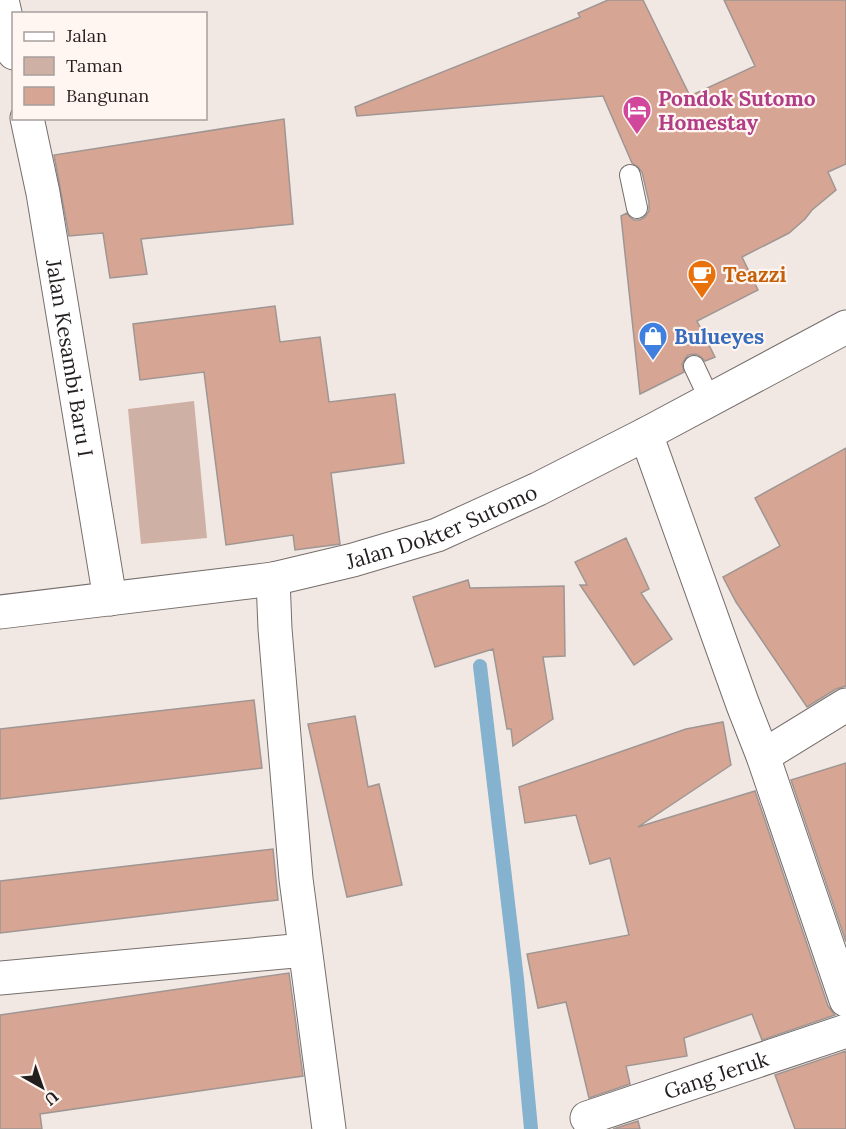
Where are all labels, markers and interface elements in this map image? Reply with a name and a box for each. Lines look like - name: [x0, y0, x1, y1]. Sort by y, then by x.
- legend: [12, 12, 207, 120]
- text: Jalan: [65, 24, 107, 47]
- text: Taman: [66, 54, 123, 77]
- text: Bangunan: [66, 84, 149, 107]
- place label: Pondok Sutomo Homestay: [658, 85, 816, 136]
- hotel icon: Pondok Sutomo Homestay: [621, 94, 653, 136]
- street label: Jalan Kesambi Baru I: [40, 256, 100, 459]
- cafe icon: Teazzi: [686, 258, 718, 300]
- place label: Teazzi: [723, 261, 786, 288]
- shop icon: Bulueyes: [637, 320, 669, 362]
- place label: Bulueyes: [674, 323, 764, 350]
- street label: Jalan Dokter Sutomo: [343, 478, 541, 575]
- street label: Gang Jeruk: [660, 1044, 772, 1105]
- north arrow: [12, 1057, 72, 1117]
- text: U: [41, 1087, 63, 1110]

